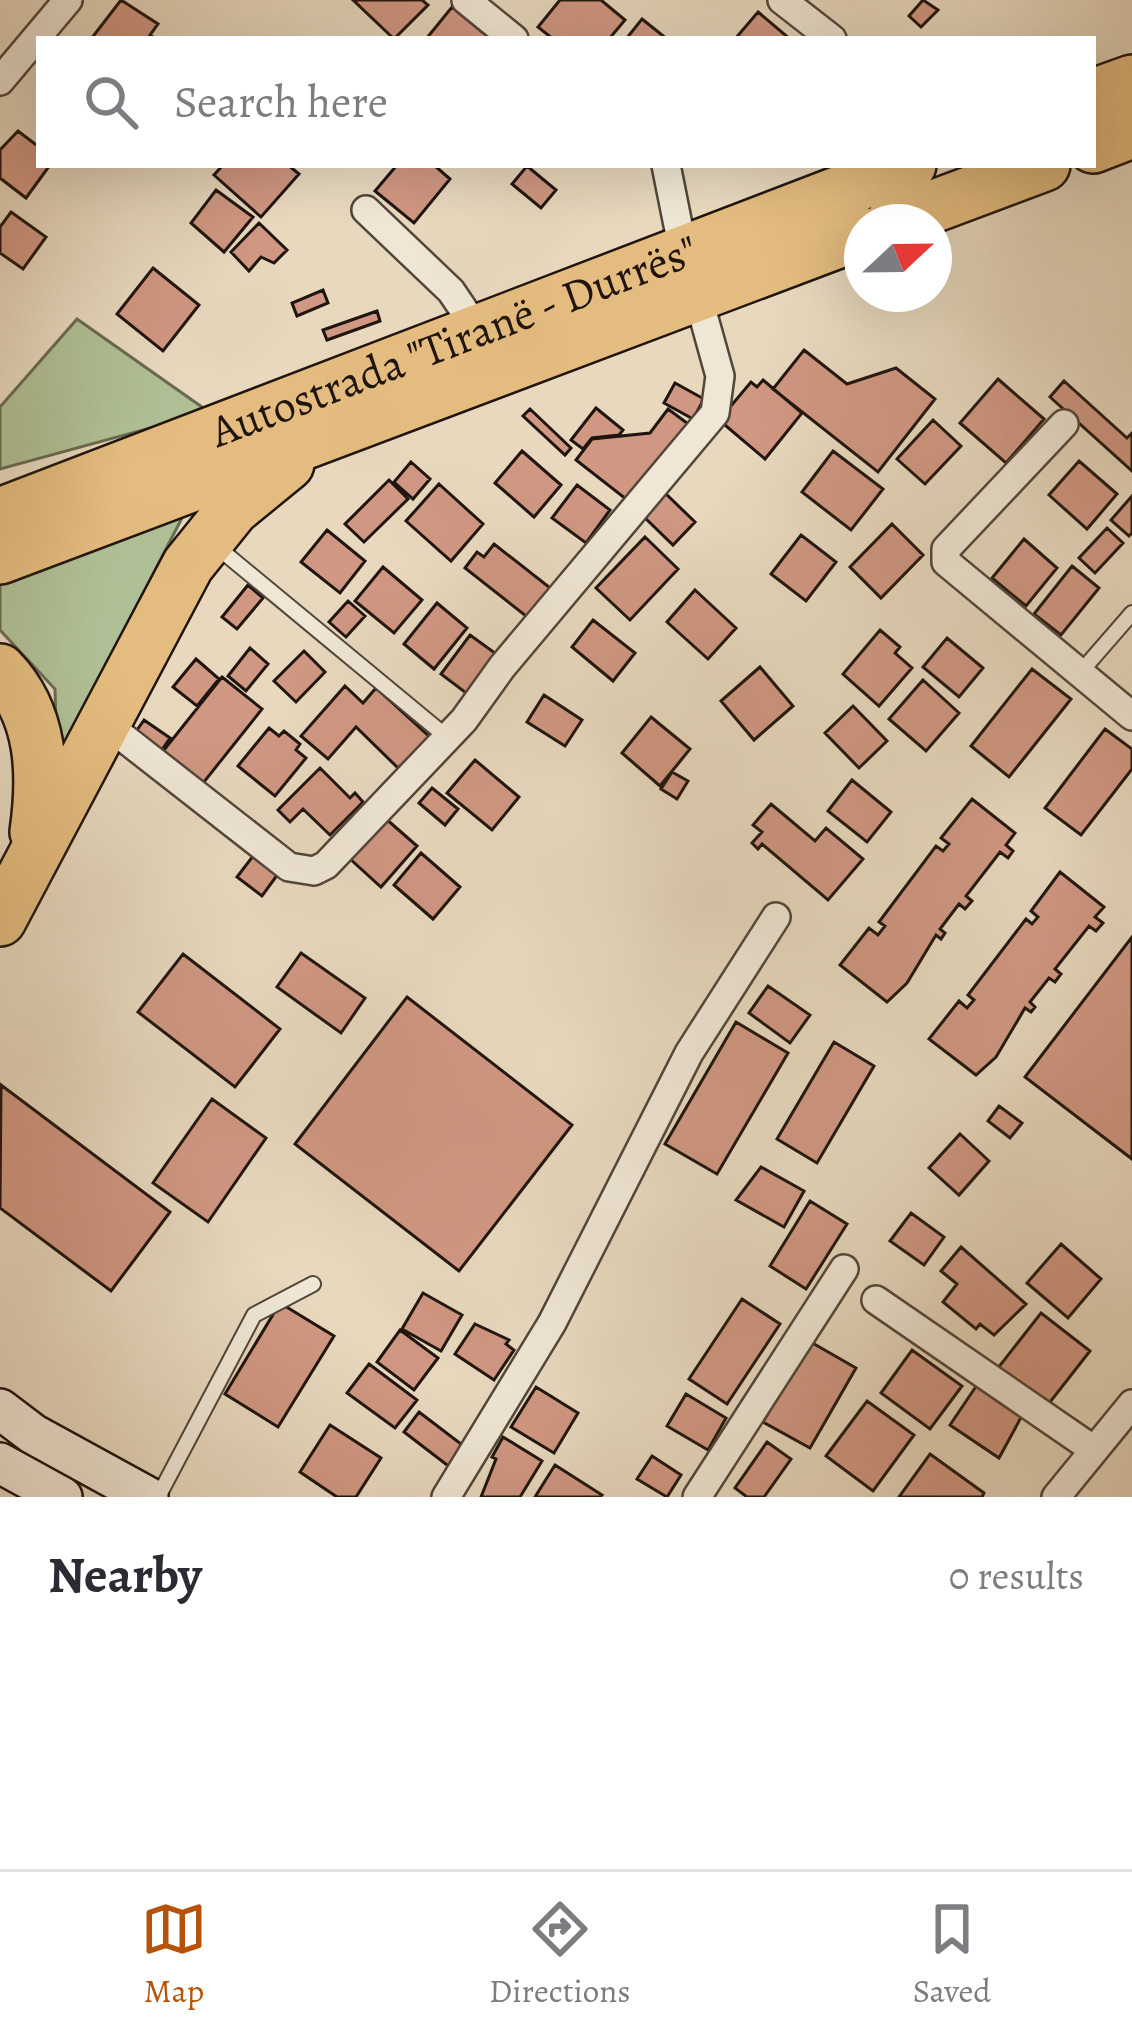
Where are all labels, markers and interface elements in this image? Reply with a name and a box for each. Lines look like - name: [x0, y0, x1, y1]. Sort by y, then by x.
- search box: [36, 36, 1096, 168]
- icon: search: [78, 69, 144, 135]
- text: Search here: [174, 71, 388, 133]
- north arrow: [844, 204, 952, 312]
- street label: Autostrada "Tiranë - Durrës": [200, 219, 707, 463]
- text: Nearby: [48, 1540, 202, 1610]
- text: 0 results: [949, 1549, 1084, 1602]
- tab: Map: [141, 1896, 207, 2013]
- tab: Directions: [489, 1896, 631, 2013]
- tab: Saved: [913, 1896, 991, 2013]

